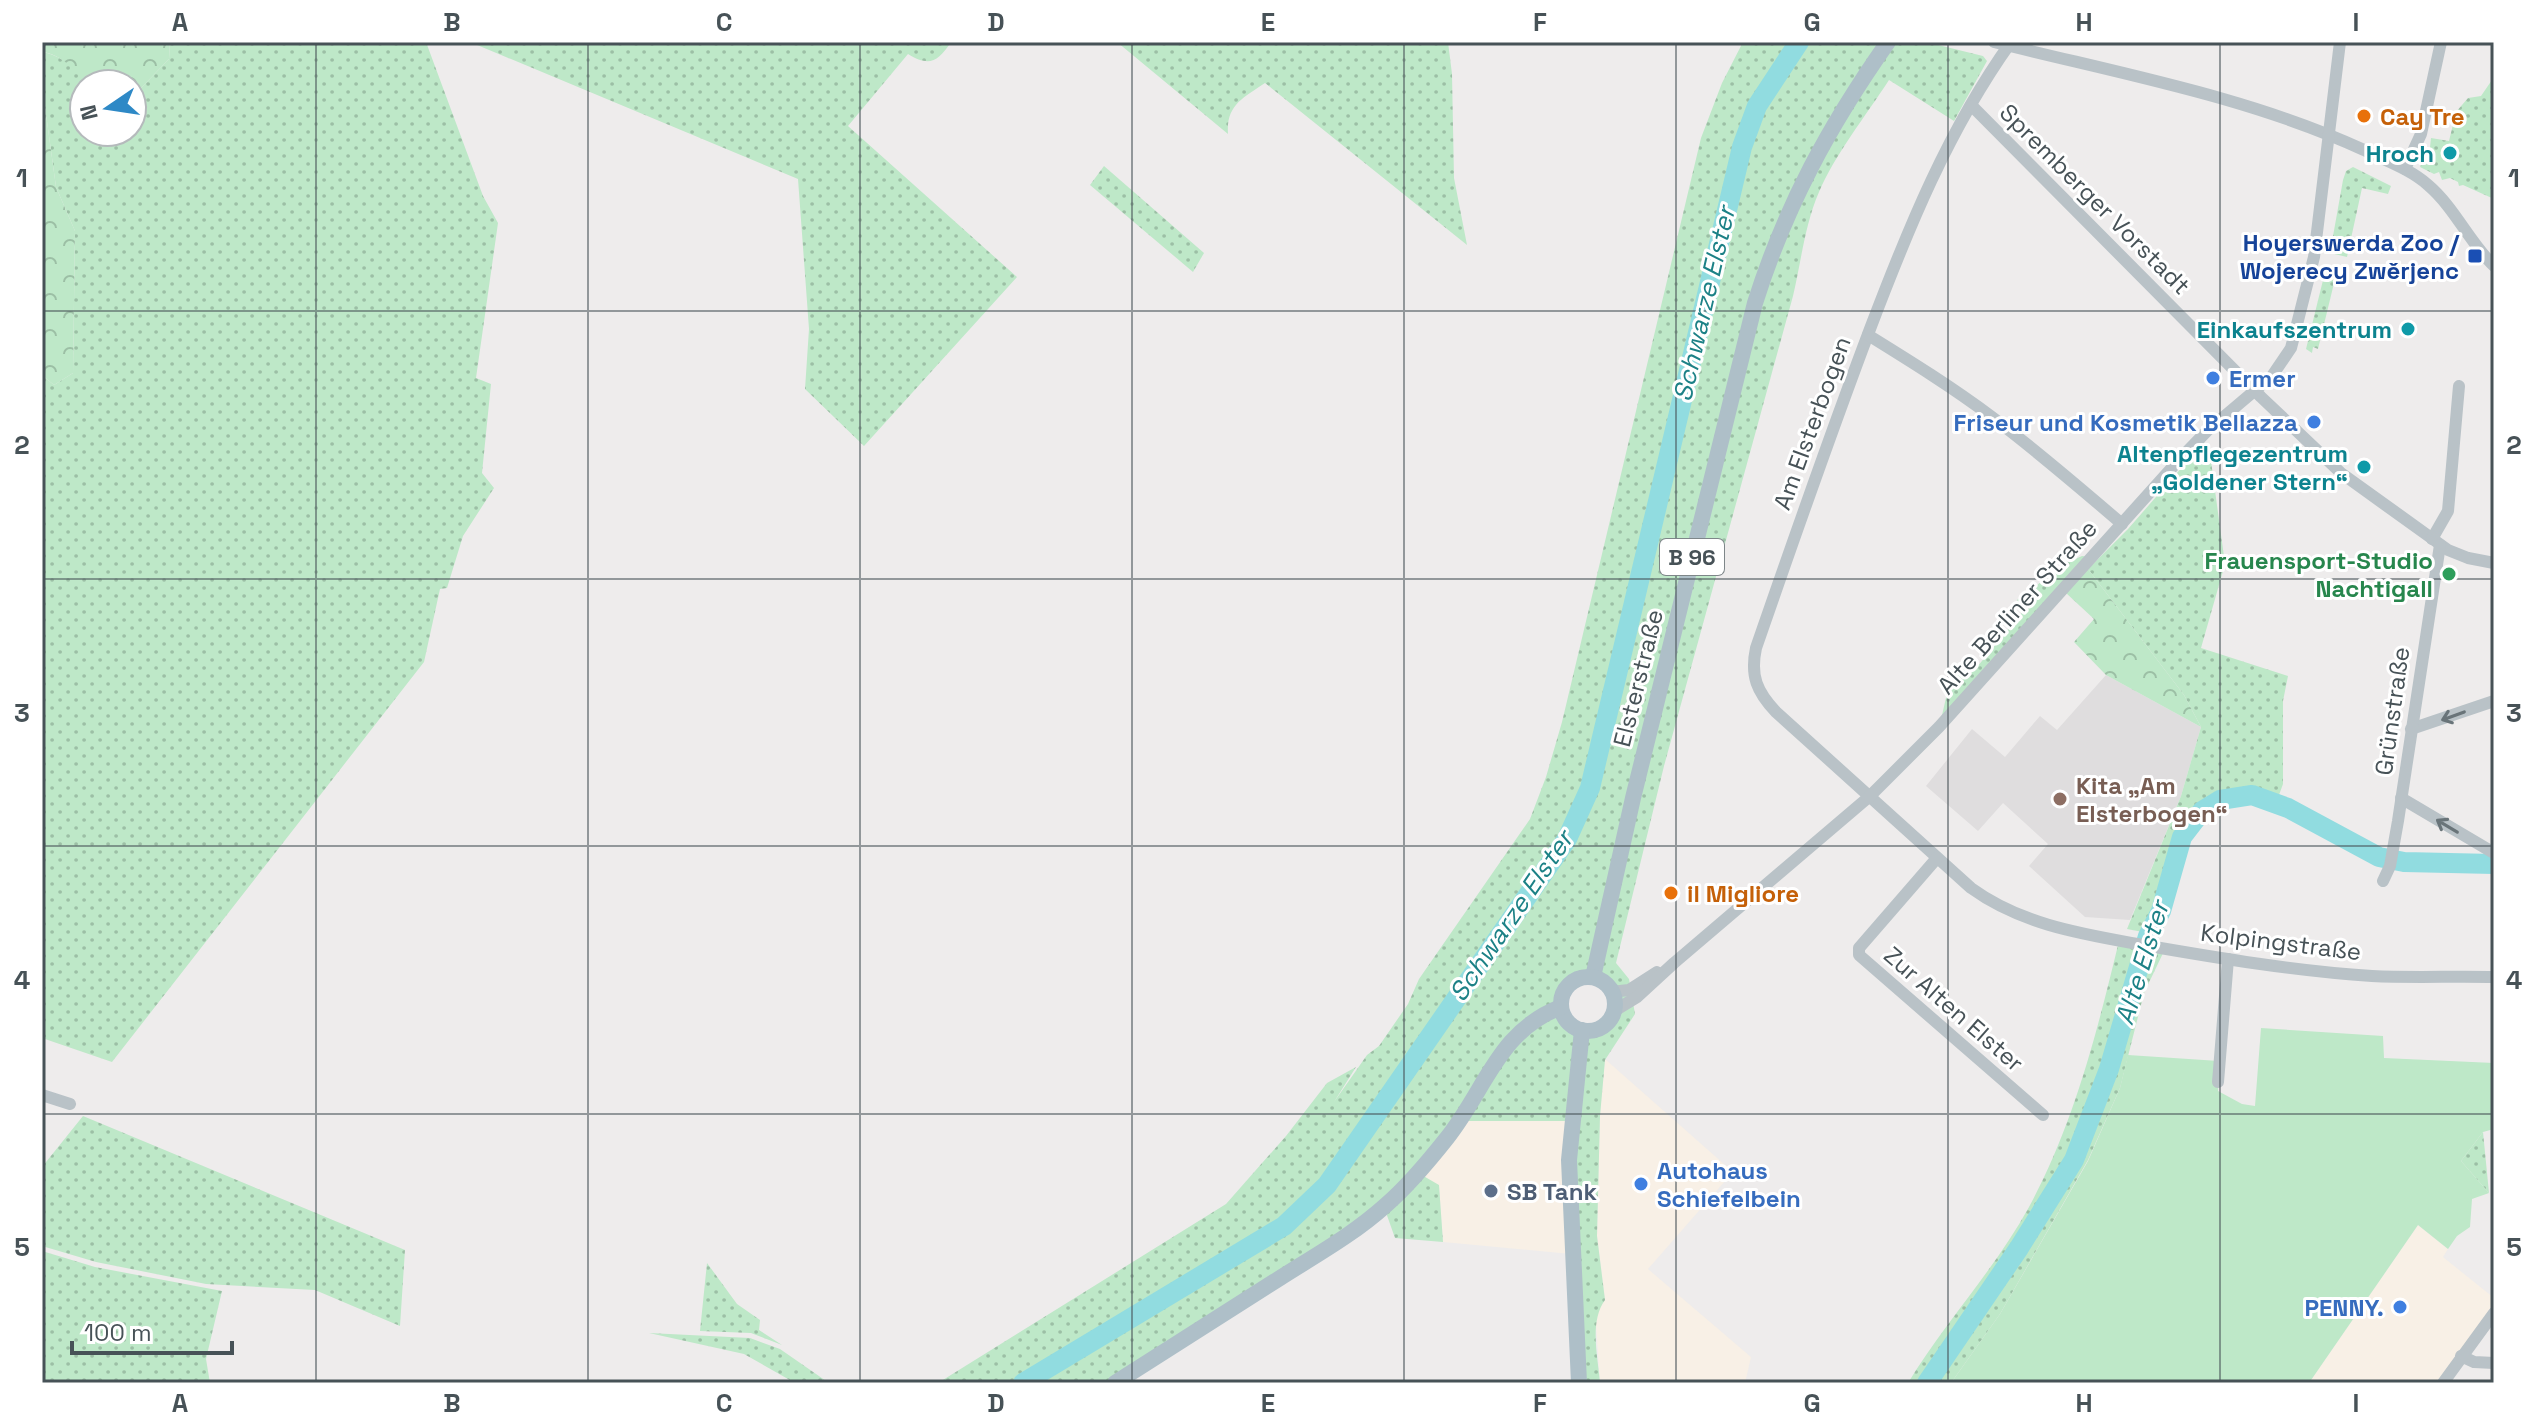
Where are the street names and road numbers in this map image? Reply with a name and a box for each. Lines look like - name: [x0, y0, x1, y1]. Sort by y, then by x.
- street label: Spremberger Vorstadt: [1993, 97, 2197, 301]
- street label: Am Elsterbogen: [1766, 332, 1858, 514]
- street label: Alte Berliner Straße: [1930, 513, 2104, 701]
- road number: B 96: [1660, 539, 1724, 575]
- street label: Elsterstraße: [1606, 606, 1670, 750]
- street label: Grünstraße: [2368, 645, 2416, 777]
- street label: Kolpingstraße: [2199, 917, 2363, 967]
- street label: Zur Alten Elster: [1878, 940, 2030, 1078]

